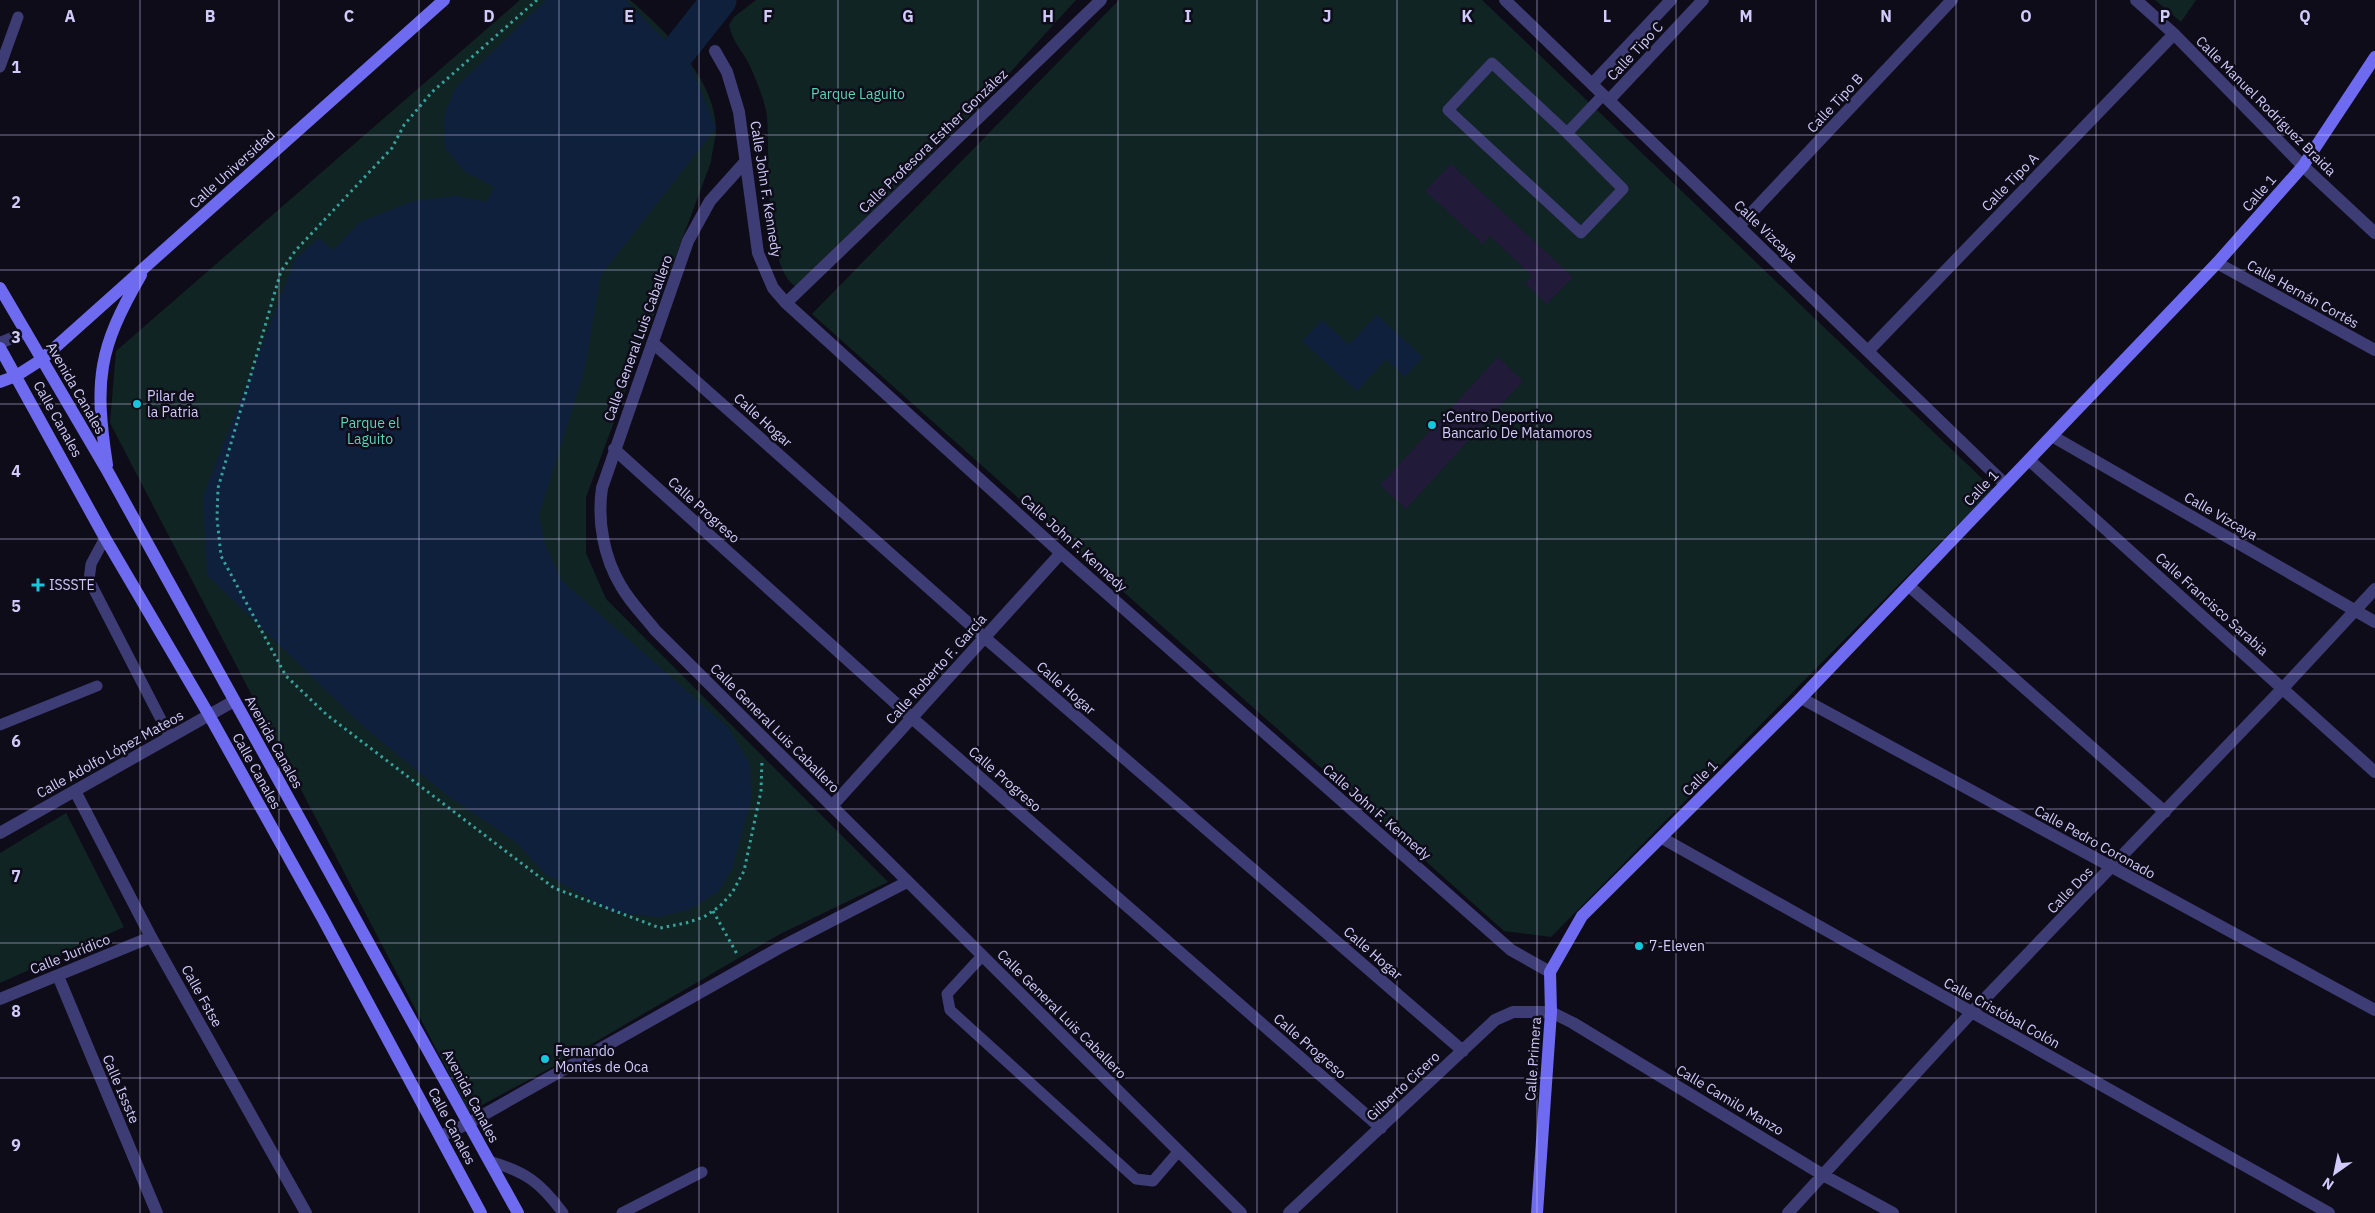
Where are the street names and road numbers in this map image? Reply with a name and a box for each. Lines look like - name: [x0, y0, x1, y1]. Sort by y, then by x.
- street label: Calle Tipo C: [1603, 18, 1667, 84]
- street label: Calle Manuel Rodríguez Braida: [2192, 32, 2340, 180]
- street label: Calle Profesora Esther González: [855, 65, 1011, 217]
- street label: Calle Tipo B: [1803, 70, 1867, 136]
- street label: Calle John F. Kennedy: [746, 120, 786, 258]
- street label: Calle Universidad: [185, 126, 279, 212]
- street label: Calle Tipo A: [1978, 149, 2042, 215]
- street label: Calle 1: [2238, 171, 2280, 215]
- street label: Calle Vizcaya: [1730, 196, 1802, 266]
- street label: Calle General Luis Caballero: [599, 252, 677, 424]
- street label: Calle Hernán Cortés: [2244, 256, 2362, 332]
- street label: Avenida Canales: [42, 339, 110, 437]
- street label: Calle Canales: [30, 378, 86, 461]
- street label: Calle Hogar: [730, 389, 796, 451]
- street label: Calle 1: [1960, 466, 2002, 510]
- street label: Calle Progreso: [664, 473, 744, 547]
- street label: Calle Vizcaya: [2181, 488, 2261, 545]
- street label: Calle John F. Kennedy: [1017, 490, 1131, 596]
- street label: Calle Francisco Sarabia: [2152, 549, 2272, 660]
- street label: Calle Roberto F. García: [882, 610, 991, 728]
- street label: Calle Hogar: [1033, 657, 1099, 719]
- street label: Calle General Luis Caballero: [706, 659, 844, 797]
- street label: Avenida Canales: [241, 692, 307, 792]
- street label: Calle Adolfo López Mateos: [33, 706, 187, 802]
- street label: Calle Canales: [229, 730, 285, 813]
- street label: Calle Progreso: [965, 742, 1045, 816]
- street label: Calle 1: [1678, 756, 1722, 800]
- street label: Calle John F. Kennedy: [1319, 760, 1435, 864]
- street label: Calle Pedro Coronado: [2031, 801, 2159, 883]
- street label: Calle Dos: [2043, 862, 2097, 917]
- street label: Calle Hogar: [1340, 922, 1406, 984]
- street label: Calle Jurídico: [27, 930, 113, 978]
- street label: Calle General Luis Caballero: [993, 945, 1131, 1083]
- street label: Calle Fstse: [178, 962, 227, 1031]
- street label: Calle Cristóbal Colón: [1941, 974, 2063, 1052]
- street label: Calle Progreso: [1270, 1009, 1350, 1083]
- street label: Calle Primera: [1521, 1016, 1545, 1102]
- street label: Avenida Canales: [439, 1046, 503, 1146]
- street label: Gilberto Cicero: [1363, 1047, 1444, 1125]
- street label: Calle Issste: [98, 1052, 144, 1126]
- street label: Calle Camilo Manzo: [1673, 1061, 1787, 1139]
- street label: Calle Canales: [424, 1084, 480, 1168]

